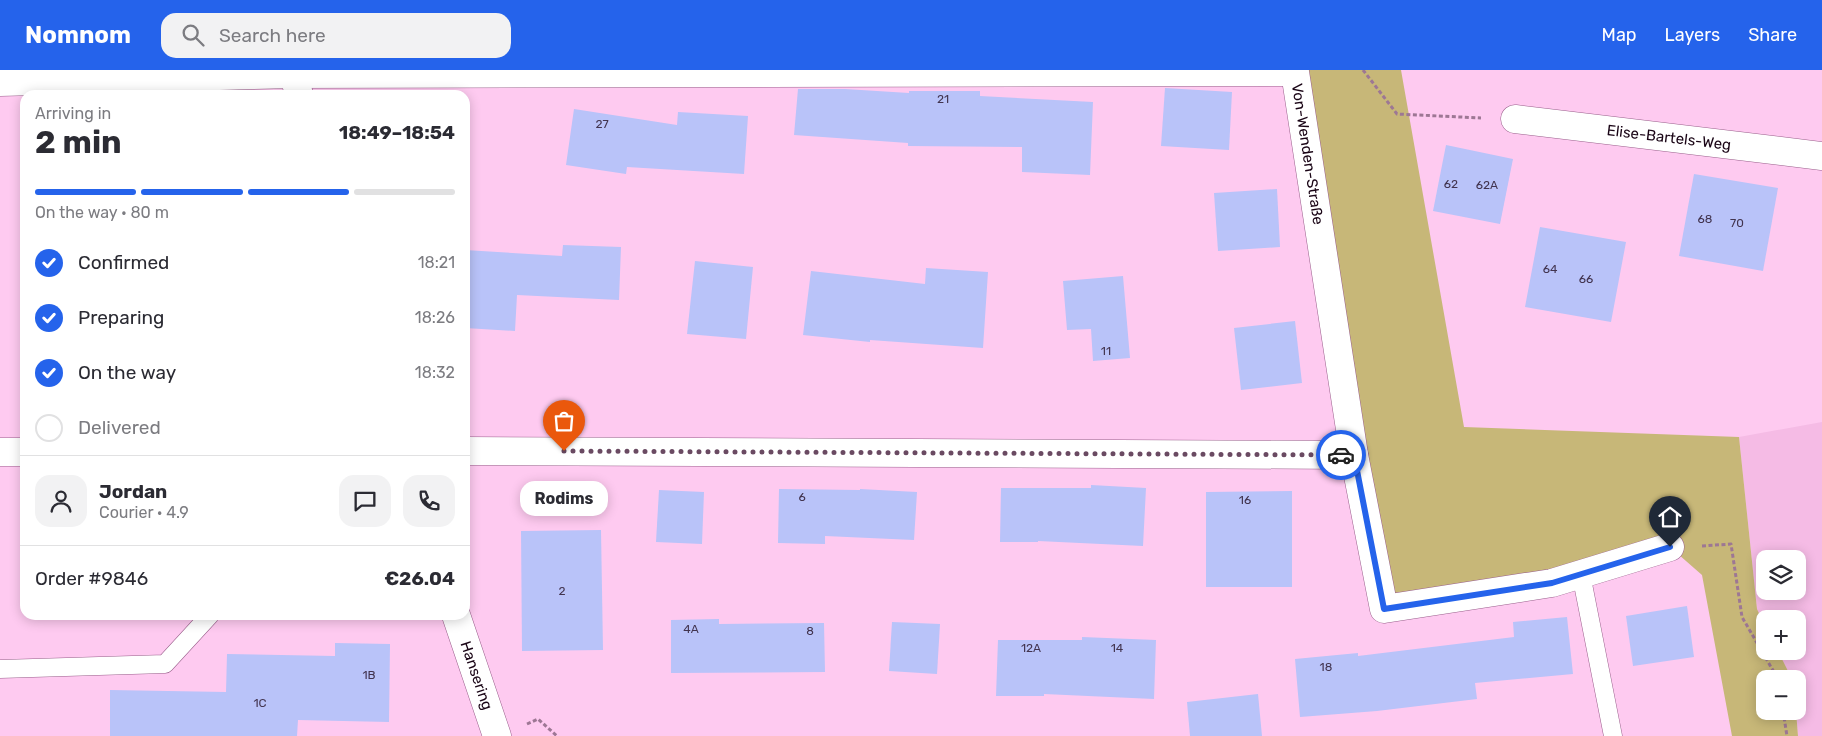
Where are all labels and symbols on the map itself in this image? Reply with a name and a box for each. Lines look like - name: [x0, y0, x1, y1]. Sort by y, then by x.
- street label: Von-Wenden-Straße: [1288, 82, 1327, 226]
- house number: 21: [937, 92, 949, 106]
- house number: 27: [595, 117, 609, 131]
- street label: Elise-Bartels-Weg: [1606, 121, 1732, 154]
- house number: 62: [1444, 177, 1458, 191]
- house number: 62A: [1476, 178, 1498, 192]
- house number: 68: [1698, 212, 1712, 226]
- house number: 70: [1730, 216, 1744, 230]
- house number: 64: [1543, 262, 1558, 276]
- house number: 66: [1579, 272, 1593, 286]
- house number: 11: [1101, 344, 1111, 358]
- pin: [543, 400, 585, 451]
- courier: [1316, 430, 1366, 480]
- callout: Rodims: [520, 481, 608, 516]
- house number: 6: [798, 490, 806, 504]
- house number: 16: [1239, 493, 1251, 507]
- pin: [1649, 496, 1691, 547]
- house number: 2: [558, 584, 566, 598]
- house number: 4A: [683, 622, 699, 636]
- house number: 8: [806, 624, 814, 638]
- street label: Hansering: [457, 639, 497, 712]
- house number: 12A: [1021, 641, 1041, 655]
- house number: 14: [1111, 641, 1124, 655]
- house number: 18: [1320, 660, 1332, 674]
- house number: 1B: [362, 668, 376, 682]
- house number: 1C: [253, 696, 267, 710]

